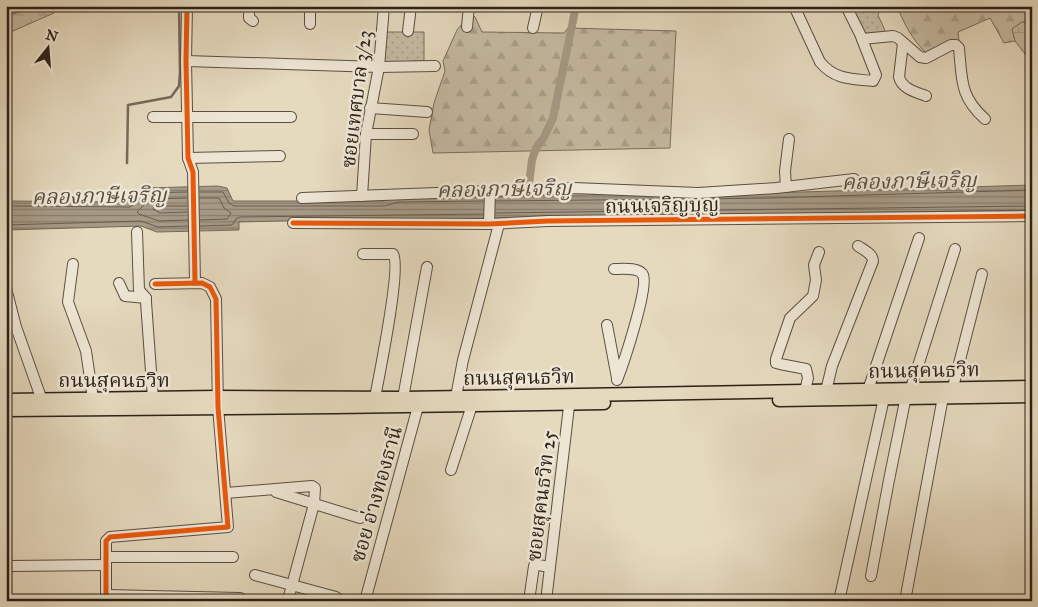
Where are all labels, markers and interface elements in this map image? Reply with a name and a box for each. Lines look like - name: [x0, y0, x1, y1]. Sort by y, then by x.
- north arrow: [22, 22, 72, 72]
- text: N: [43, 26, 60, 46]
- street label: ซอยเทศบาล 3/23: [336, 29, 376, 169]
- water label: คลองภาษีเจริญ: [841, 167, 978, 195]
- water label: คลองภาษีเจริญ: [436, 175, 573, 203]
- water label: คลองภาษีเจริญ: [31, 182, 168, 210]
- street label: ถนนเจริญบุญ: [605, 192, 719, 219]
- street label: ถนนสุคนธวิท: [868, 357, 980, 384]
- street label: ถนนสุคนธวิท: [463, 364, 575, 391]
- street label: ถนนสุคนธวิท: [58, 368, 170, 393]
- street label: ซอย อ่างทองธานี: [345, 423, 407, 565]
- street label: ซอยสุคนธวิท 25: [521, 429, 562, 563]

